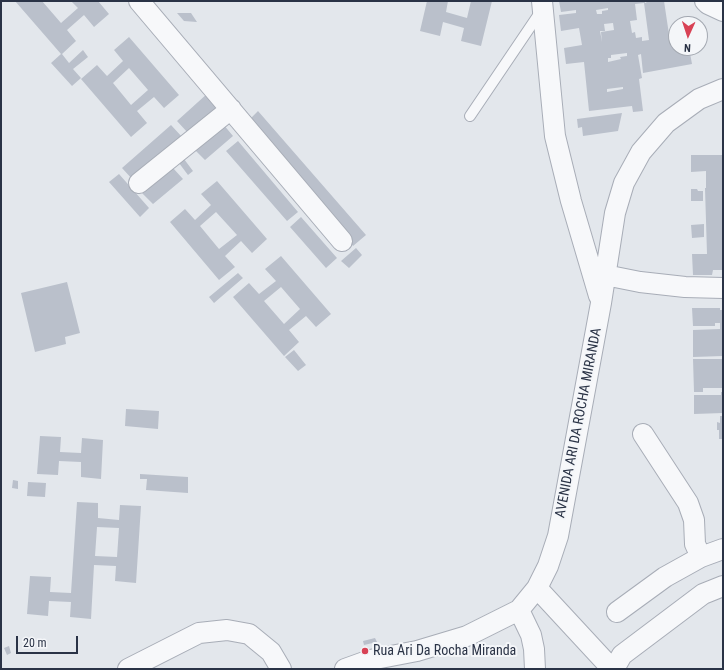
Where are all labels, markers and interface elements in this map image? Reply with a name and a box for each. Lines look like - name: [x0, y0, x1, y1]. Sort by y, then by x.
- north arrow: [668, 16, 708, 56]
- text: N: [684, 41, 691, 54]
- street label: AVENIDA ARI DA ROCHA MIRANDA: [552, 327, 606, 519]
- scale bar: [18, 628, 80, 654]
- text: 20 m: [23, 636, 47, 650]
- place label: Rua Ari Da Rocha Miranda: [373, 643, 516, 659]
- marker: Rua Ari Da Rocha Miranda: [360, 646, 370, 656]

